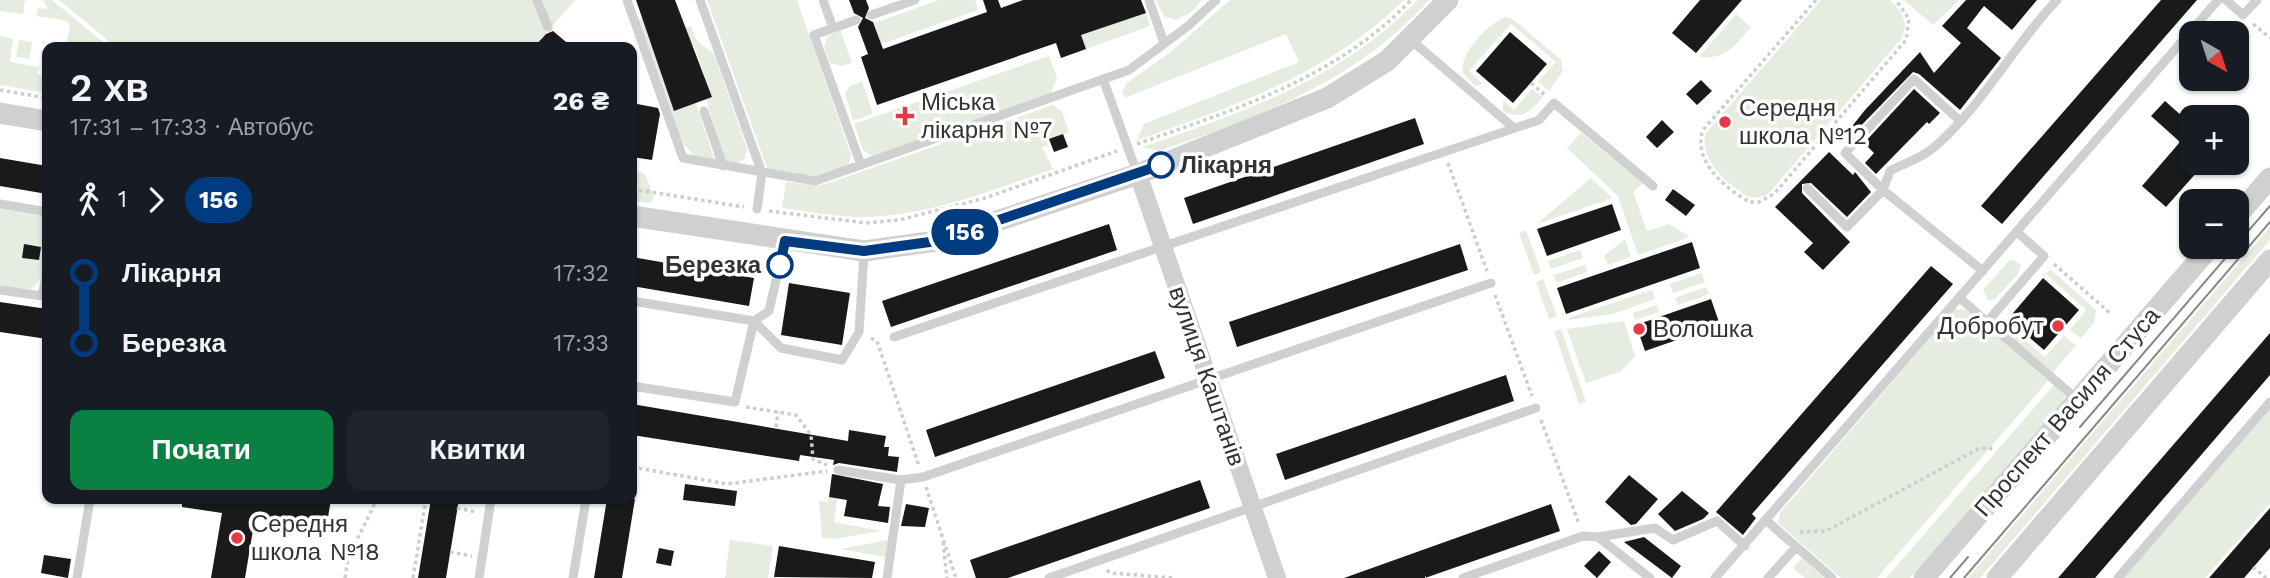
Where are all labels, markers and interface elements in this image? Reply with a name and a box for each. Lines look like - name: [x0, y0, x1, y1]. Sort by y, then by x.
- north arrow: [2179, 21, 2249, 91]
- map controls: [2179, 21, 2249, 259]
- text: 2 хв: [70, 66, 149, 110]
- text: 26 ₴: [553, 86, 609, 116]
- place label: Міська лікарня №7: [921, 88, 1052, 144]
- place label: Середня школа №12: [1739, 94, 1867, 150]
- button: +: [2179, 105, 2249, 175]
- marker: Міська лікарня №7: [895, 106, 915, 126]
- text: 17:31 – 17:33 · Автобус: [70, 114, 313, 141]
- marker: Середня школа №12: [1717, 114, 1733, 130]
- place label: Лікарня: [1180, 151, 1272, 179]
- marker: Лікарня: [1148, 152, 1174, 178]
- icon: walk: [70, 181, 108, 219]
- icon: forward: [137, 181, 175, 219]
- text: 1: [118, 186, 127, 213]
- text: 156: [199, 186, 238, 214]
- button: −: [2179, 189, 2249, 259]
- line badge: 156: [925, 209, 1005, 255]
- text: 156: [945, 218, 985, 246]
- place label: Березка: [665, 251, 762, 279]
- marker: Березка: [767, 252, 793, 278]
- text: Лікарня: [122, 258, 222, 288]
- text: 17:32: [554, 260, 609, 287]
- street label: вулиця Каштанів: [1163, 283, 1251, 469]
- street label: Проспект Василя Стуса: [1969, 301, 2166, 522]
- place label: Добробут: [1937, 312, 2044, 340]
- place label: Волошка: [1653, 315, 1754, 343]
- marker: Добробут: [2050, 318, 2066, 334]
- marker: Волошка: [1631, 321, 1647, 337]
- text: Березка: [122, 328, 226, 358]
- text: 17:33: [554, 330, 609, 357]
- button: Почати: [70, 410, 333, 490]
- button: Квитки: [347, 410, 609, 490]
- place label: Середня школа №18: [251, 510, 380, 566]
- marker: Середня школа №18: [229, 530, 245, 546]

